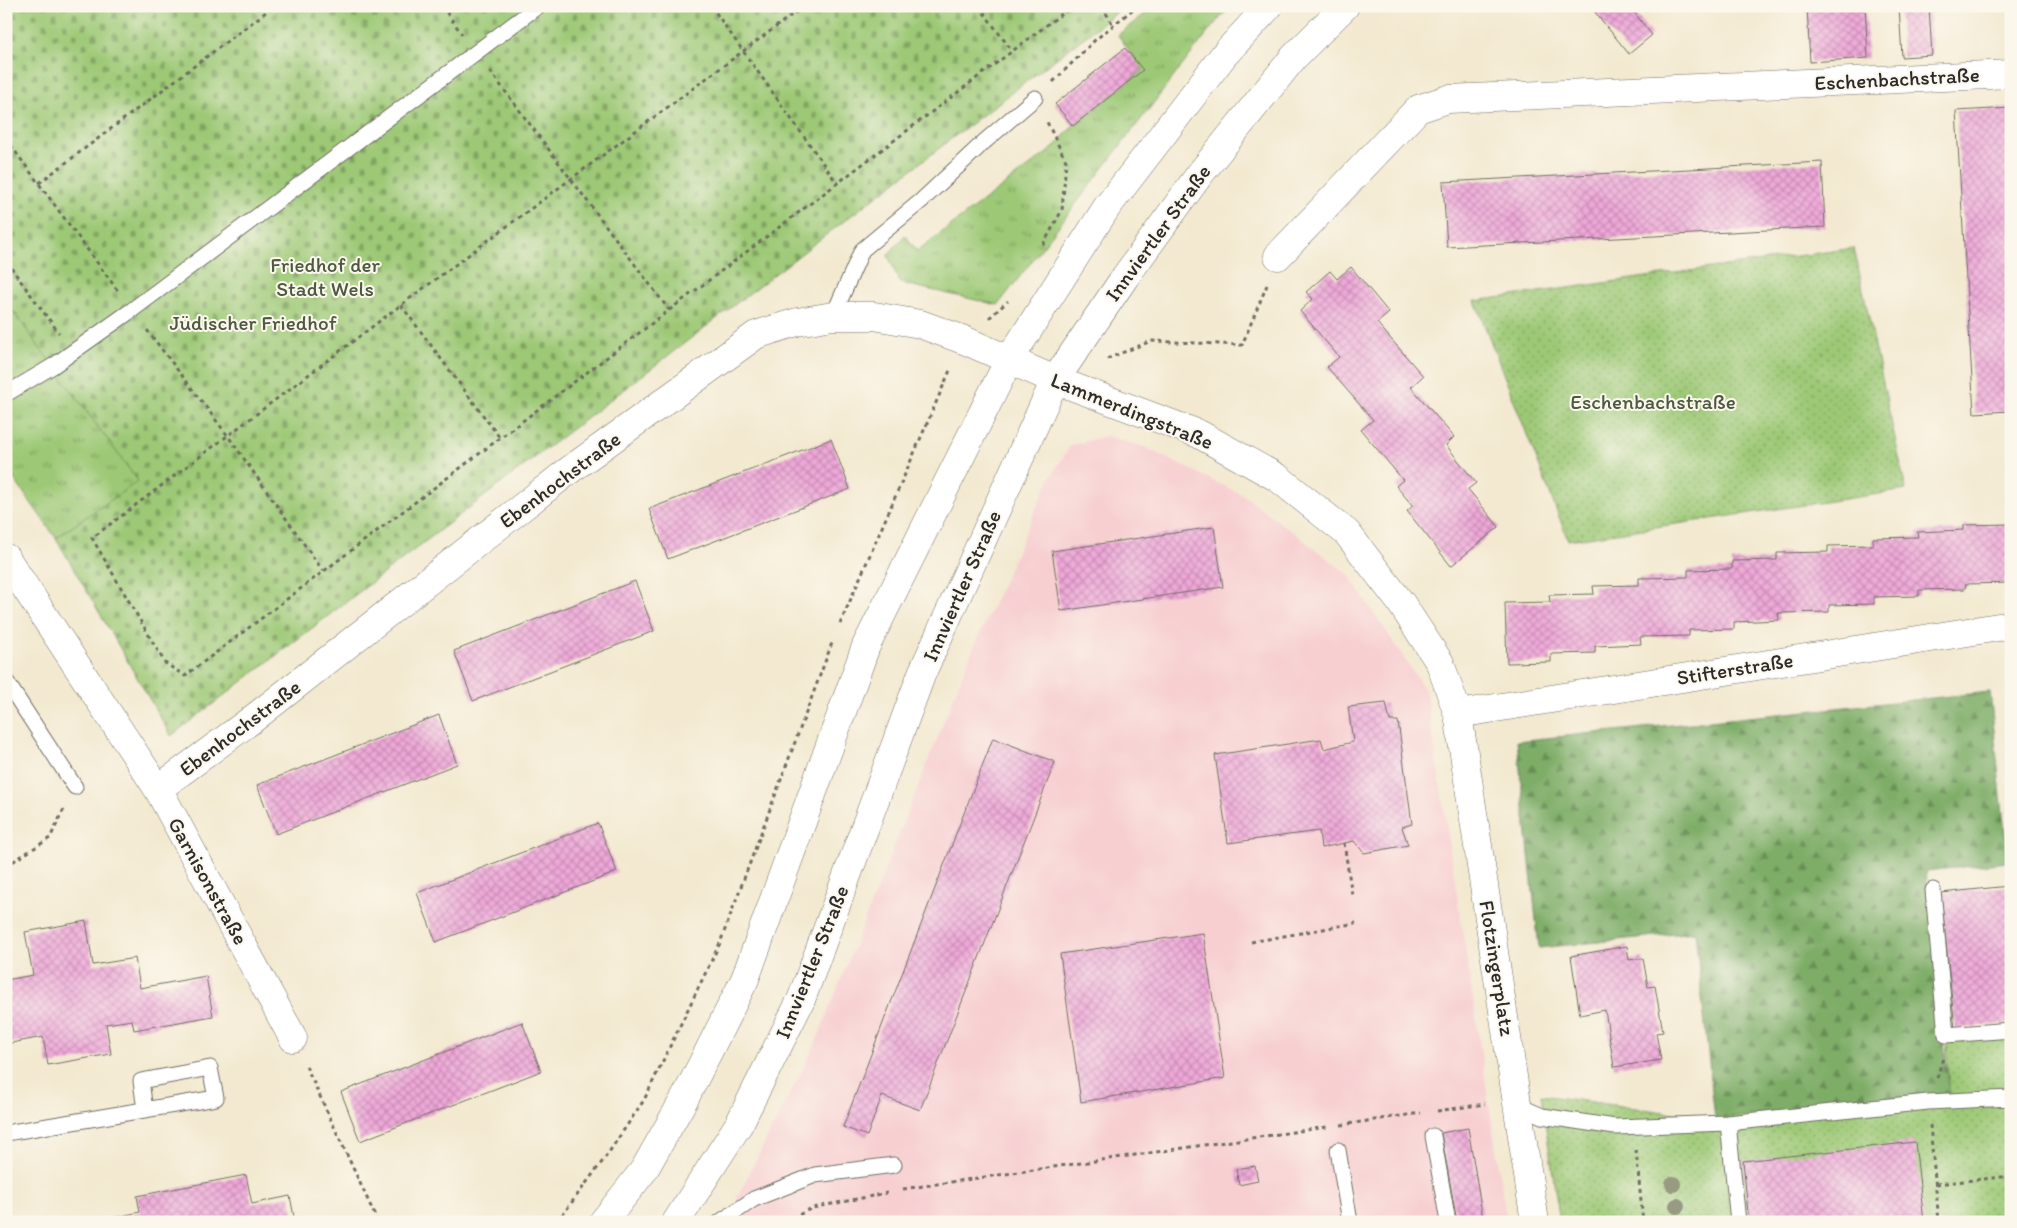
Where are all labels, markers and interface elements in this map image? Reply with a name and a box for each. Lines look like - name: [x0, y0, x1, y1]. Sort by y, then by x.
- street label: Eschenbachstraße: [1814, 62, 1980, 95]
- street label: Innviertler Straße: [1100, 159, 1216, 306]
- park label: Friedhof der Stadt Wels: [270, 252, 380, 301]
- park label: Jüdischer Friedhof: [169, 310, 337, 335]
- street label: Lammerdingstraße: [1047, 367, 1217, 454]
- park label: Eschenbachstraße: [1570, 389, 1736, 414]
- street label: Ebenhochstraße: [494, 426, 625, 533]
- street label: Innviertler Straße: [917, 506, 1006, 665]
- street label: Stifterstraße: [1675, 647, 1795, 690]
- street label: Ebenhochstraße: [174, 674, 305, 781]
- street label: Garnisonstraße: [163, 813, 254, 949]
- street label: Innviertler Straße: [769, 882, 854, 1042]
- street label: Flotzingerplatz: [1474, 898, 1521, 1038]

